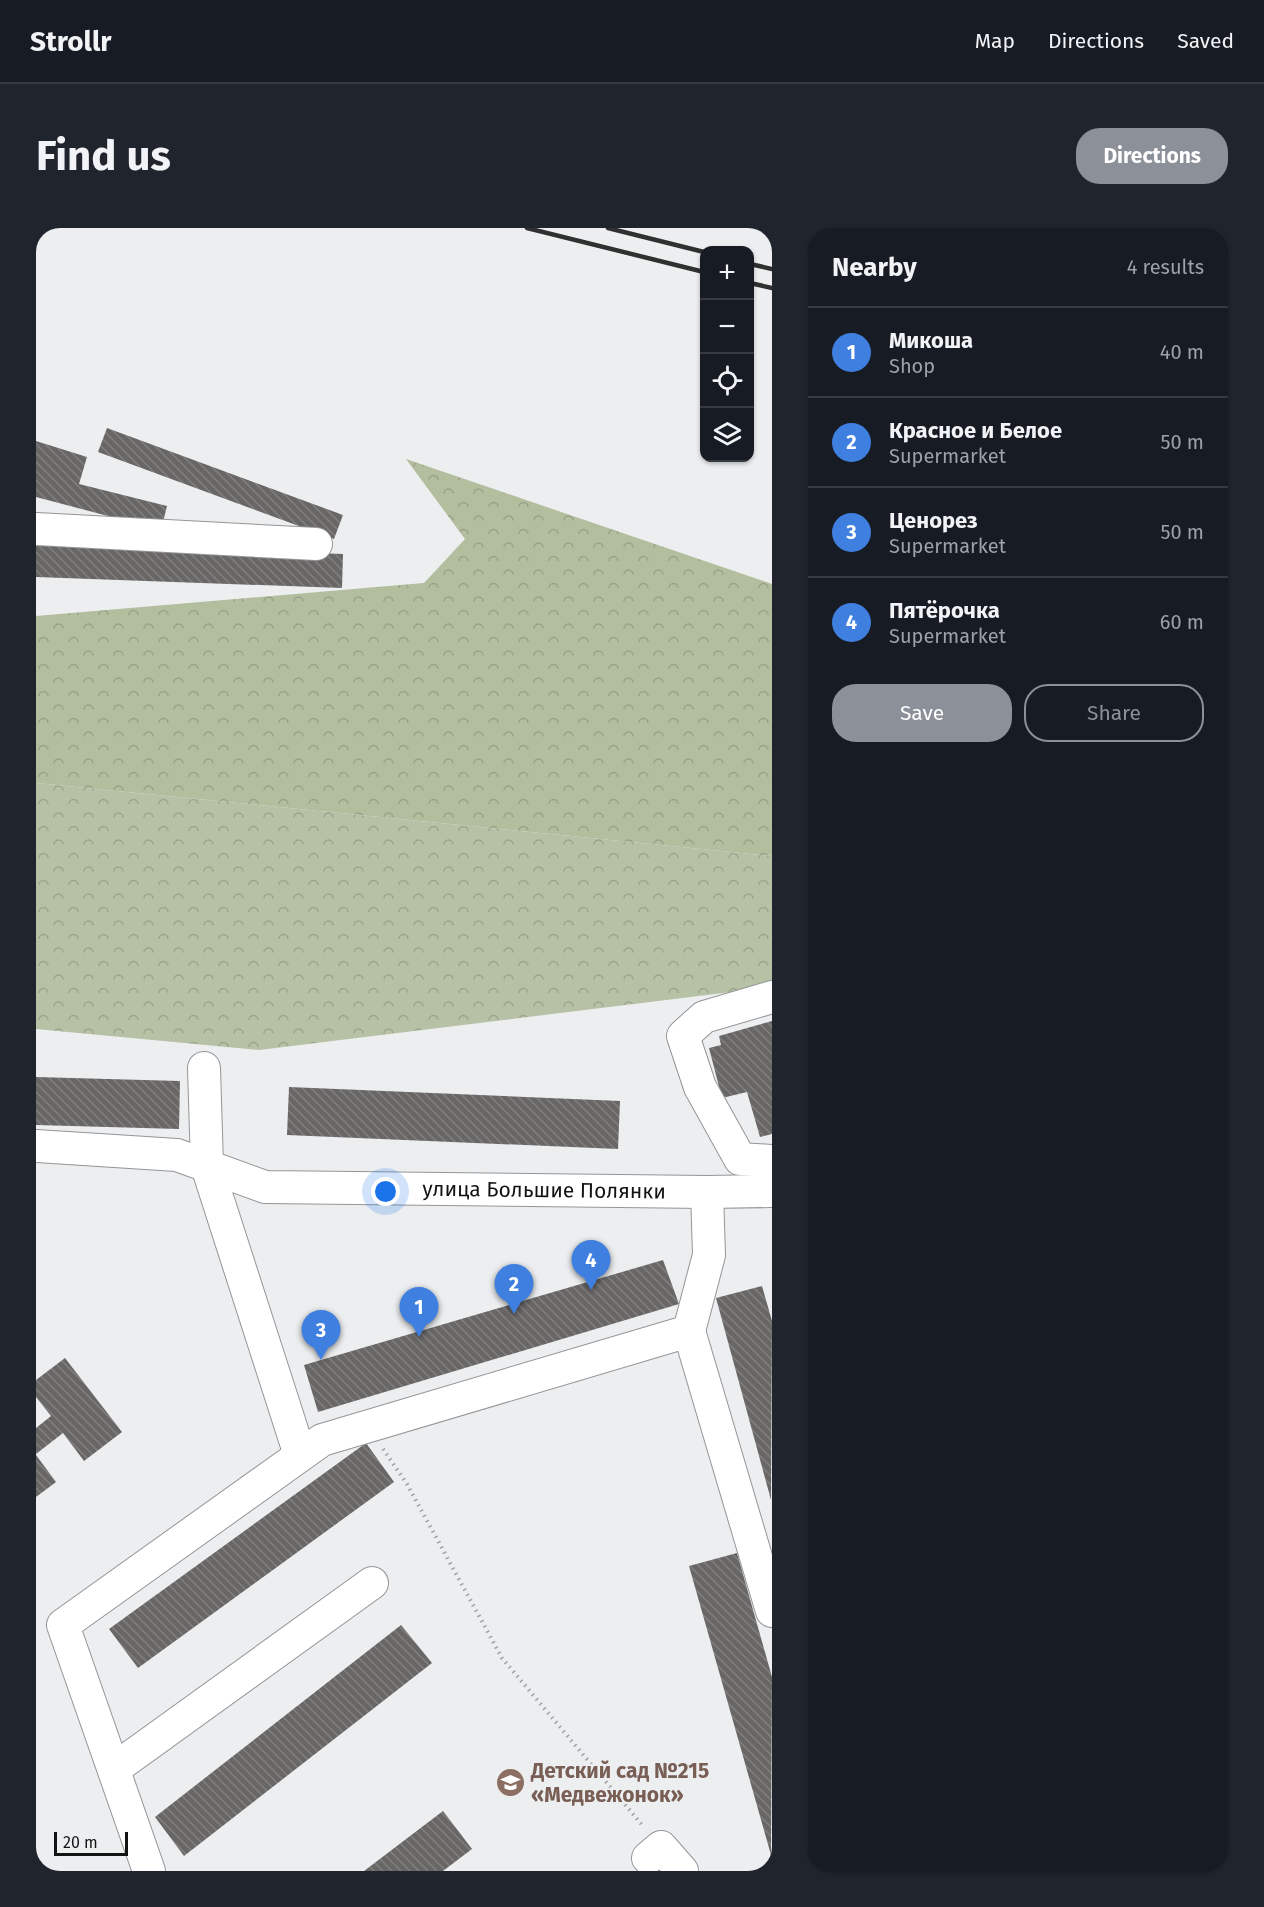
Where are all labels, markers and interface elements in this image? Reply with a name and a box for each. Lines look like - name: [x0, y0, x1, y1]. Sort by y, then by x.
- text: Strollr: [30, 25, 111, 58]
- text: Map: [975, 28, 1015, 54]
- text: Directions: [1048, 28, 1144, 54]
- text: Saved: [1177, 28, 1234, 54]
- button: Directions: [1076, 128, 1228, 184]
- text: Find us: [36, 131, 171, 181]
- map controls: [700, 246, 754, 462]
- button: +: [700, 246, 754, 300]
- text: Nearby: [832, 252, 917, 283]
- text: 4 results: [1127, 255, 1204, 279]
- button: −: [700, 300, 754, 354]
- text: Микоша: [889, 327, 973, 354]
- text: 1: [847, 340, 856, 364]
- text: 40 m: [1160, 340, 1204, 364]
- button: locate: [700, 354, 754, 408]
- text: Shop: [889, 354, 935, 378]
- button: layers: [700, 408, 754, 462]
- text: Красное и Белое: [889, 417, 1062, 444]
- text: 2: [846, 430, 857, 454]
- text: 50 m: [1160, 430, 1204, 454]
- text: Supermarket: [889, 444, 1006, 468]
- text: Ценорез: [889, 507, 978, 534]
- text: 3: [846, 520, 857, 544]
- text: 50 m: [1160, 520, 1204, 544]
- text: Supermarket: [889, 534, 1006, 558]
- text: Пятёрочка: [889, 597, 1000, 624]
- text: 4: [846, 610, 857, 634]
- text: 60 m: [1160, 610, 1204, 634]
- text: Supermarket: [889, 624, 1006, 648]
- button: Save: [832, 684, 1012, 742]
- button: Share: [1024, 684, 1204, 742]
- street label: улица Большие Полянки: [422, 1176, 666, 1205]
- your location: [371, 1177, 400, 1206]
- pin: 4: [572, 1240, 610, 1290]
- pin: 2: [494, 1264, 534, 1314]
- pin: 1: [400, 1288, 439, 1337]
- pin: 3: [302, 1310, 340, 1360]
- place label: Детский сад №215 «Медвежонок»: [530, 1758, 709, 1808]
- school or university icon: Детский сад №215 «Медвежонок»: [494, 1767, 526, 1799]
- scale bar: [54, 1829, 128, 1856]
- text: 20 m: [63, 1833, 98, 1852]

